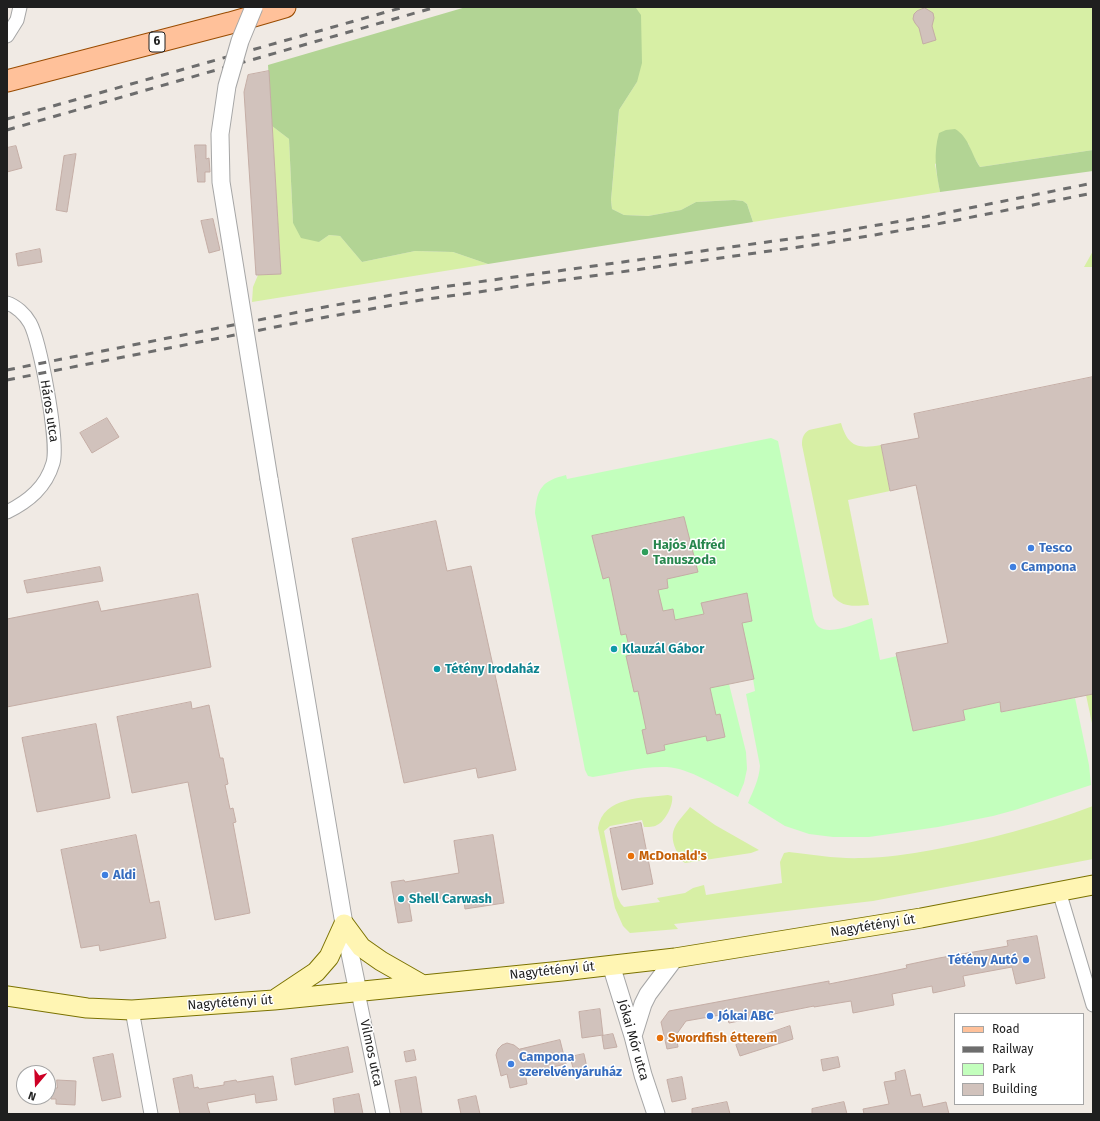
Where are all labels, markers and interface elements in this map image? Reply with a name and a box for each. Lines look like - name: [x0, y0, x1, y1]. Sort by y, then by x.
- road number: 6: [149, 32, 165, 52]
- street label: Háros utca: [36, 379, 62, 443]
- place label: Hajós Alfréd Tanuszoda: [653, 537, 725, 568]
- place label: Tesco: [1039, 540, 1072, 556]
- marker: Tesco: [1026, 543, 1036, 553]
- marker: Hajós Alfréd Tanuszoda: [640, 547, 650, 557]
- place label: Campona: [1021, 559, 1076, 575]
- marker: Campona: [1008, 562, 1018, 572]
- place label: Klauzál Gábor: [622, 641, 704, 657]
- marker: Klauzál Gábor: [609, 644, 619, 654]
- place label: Tétény Irodaház: [445, 661, 539, 677]
- marker: Tétény Irodaház: [432, 664, 442, 674]
- place label: McDonald's: [639, 848, 707, 864]
- marker: McDonald's: [626, 851, 636, 861]
- place label: Aldi: [113, 867, 136, 883]
- marker: Aldi: [100, 870, 110, 880]
- place label: Shell Carwash: [409, 891, 492, 907]
- marker: Shell Carwash: [396, 894, 406, 904]
- street label: Nagytétényi út: [830, 912, 916, 940]
- place label: Tétény Autó: [948, 952, 1018, 968]
- marker: Tétény Autó: [1021, 955, 1031, 965]
- street label: Nagytétényi út: [509, 959, 595, 983]
- street label: Nagytétényi út: [187, 992, 273, 1014]
- street label: Jókai Mór utca: [614, 998, 652, 1082]
- place label: Jókai ABC: [718, 1008, 774, 1024]
- marker: Jókai ABC: [705, 1011, 715, 1021]
- legend: [954, 1013, 1084, 1105]
- street label: Vilmos utca: [356, 1018, 386, 1088]
- text: Road: [992, 1022, 1020, 1036]
- place label: Swordfish étterem: [668, 1030, 777, 1046]
- marker: Swordfish étterem: [655, 1033, 665, 1043]
- text: Railway: [992, 1042, 1033, 1056]
- place label: Campona szerelvényáruház: [519, 1049, 622, 1080]
- marker: Campona szerelvényáruház: [506, 1059, 516, 1069]
- text: Park: [992, 1062, 1016, 1076]
- north arrow: [16, 1065, 56, 1105]
- text: Building: [992, 1082, 1037, 1096]
- text: N: [27, 1089, 38, 1103]

